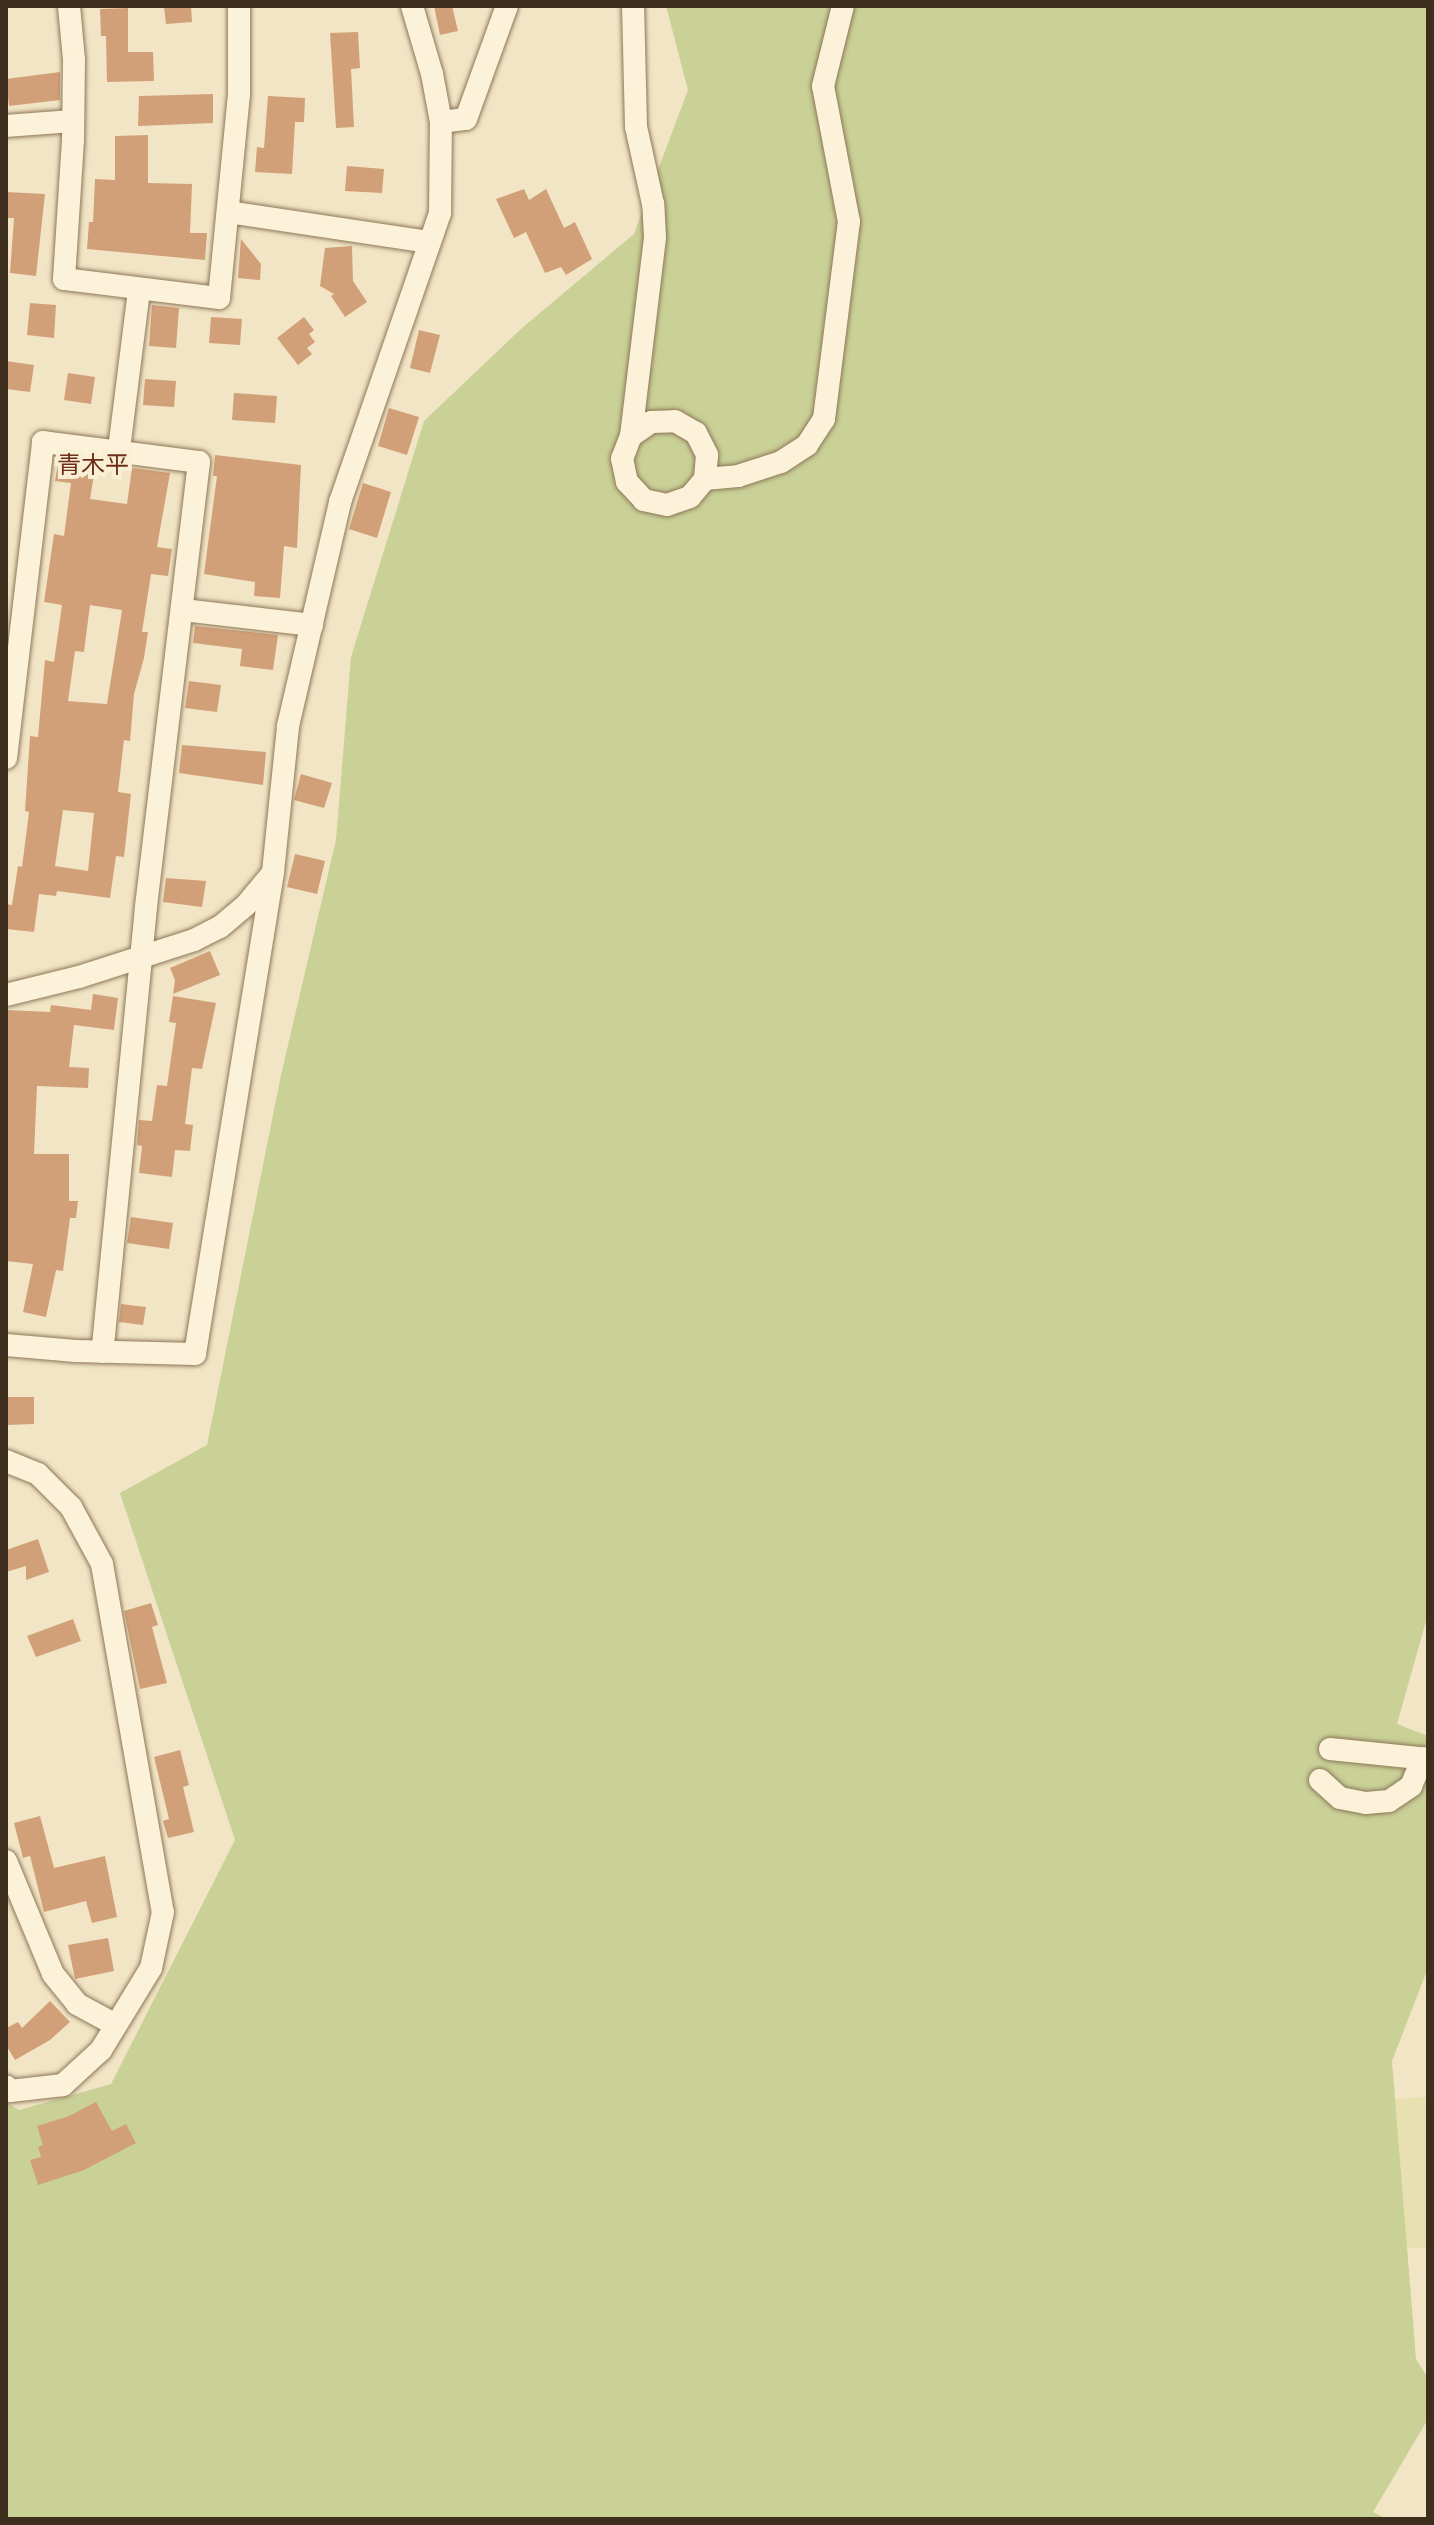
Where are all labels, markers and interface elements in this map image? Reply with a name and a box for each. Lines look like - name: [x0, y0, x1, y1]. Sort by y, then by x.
- district label: 青木平: [57, 451, 129, 479]

